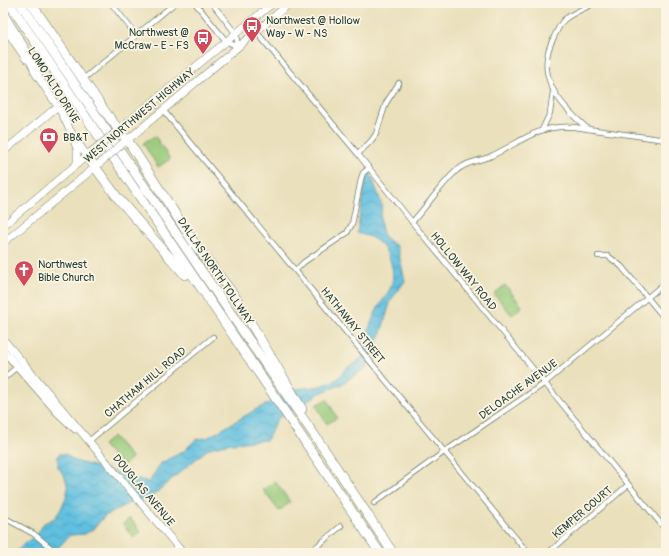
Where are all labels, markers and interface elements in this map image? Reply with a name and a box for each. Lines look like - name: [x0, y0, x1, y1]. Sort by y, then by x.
- place label: Northwest @ Hollow Way - W - NS: [266, 14, 361, 40]
- bus stop icon: Northwest @ Hollow Way - W - NS: [241, 15, 263, 43]
- place label: Northwest @ McCraw - E - FS: [115, 26, 189, 52]
- bus stop icon: Northwest @ McCraw - E - FS: [192, 27, 214, 55]
- street label: LOMO ALTO DRIVE: [25, 45, 82, 126]
- street label: WEST NORTHWEST HIGHWAY: [81, 65, 198, 165]
- bank icon: BB&T: [38, 126, 60, 154]
- place label: BB&T: [63, 131, 88, 144]
- street label: DALLAS NORTH TOLLWAY: [175, 215, 257, 328]
- street label: HOLLOW WAY ROAD: [428, 229, 499, 313]
- place label: Northwest Bible Church: [38, 258, 94, 284]
- church icon: Northwest Bible Church: [13, 259, 35, 287]
- street label: HATHAWAY STREET: [318, 285, 387, 366]
- street label: CHATHAM HILL ROAD: [102, 344, 189, 420]
- street label: DELOACHE AVENUE: [477, 357, 560, 422]
- street label: DOUGLAS AVENUE: [110, 452, 177, 529]
- street label: KEMPER COURT: [550, 484, 615, 541]

